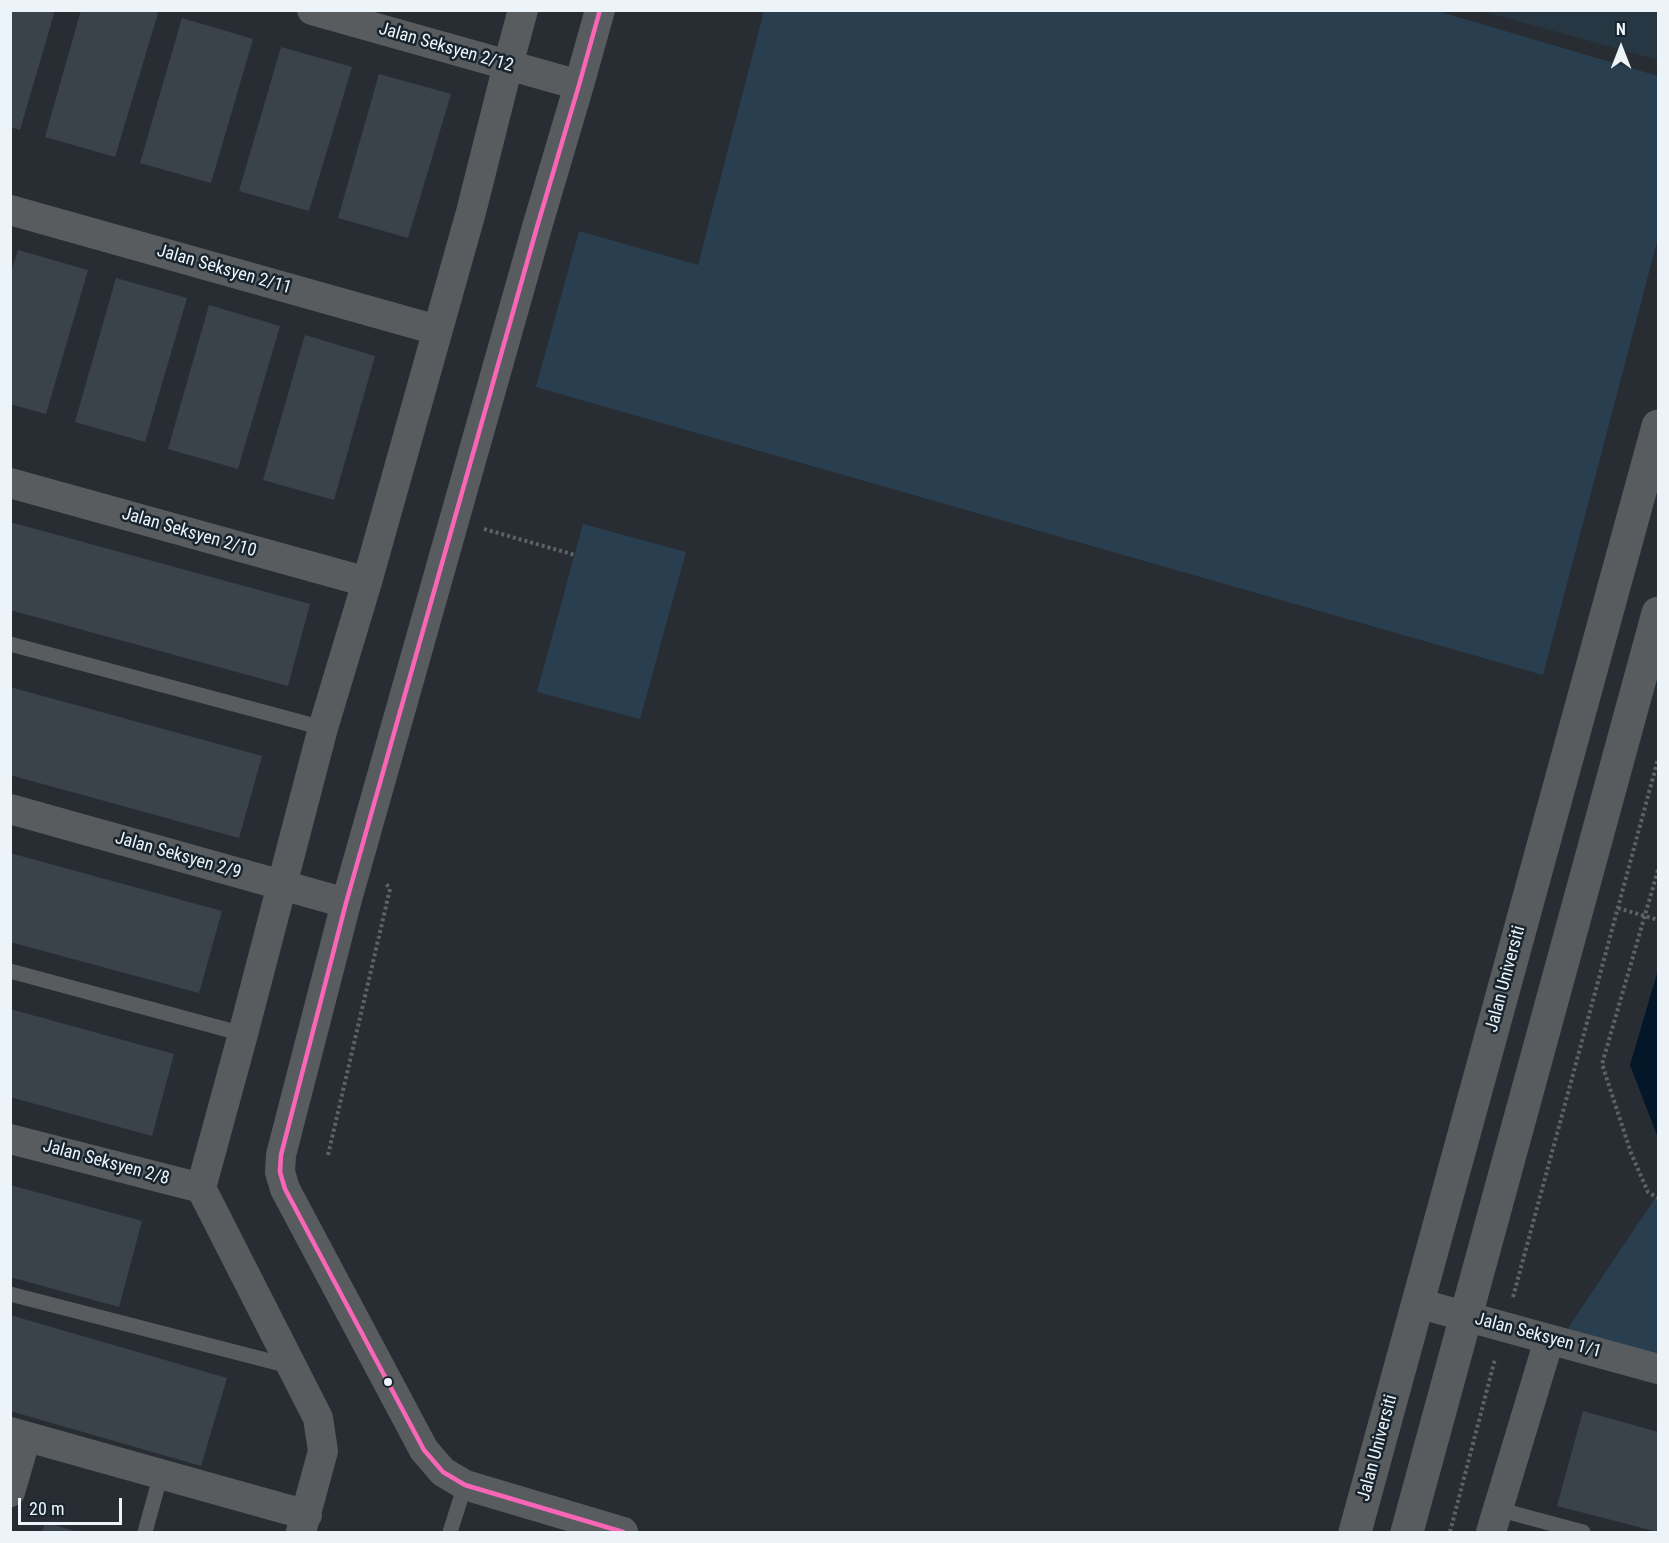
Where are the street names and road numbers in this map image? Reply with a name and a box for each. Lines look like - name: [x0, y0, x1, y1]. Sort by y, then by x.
- street label: Jalan Seksyen 2/12: [376, 18, 516, 78]
- street label: Jalan Seksyen 2/11: [154, 240, 294, 300]
- street label: Jalan Seksyen 2/10: [119, 503, 259, 563]
- street label: Jalan Seksyen 2/9: [112, 828, 244, 884]
- street label: Jalan Universiti: [1481, 923, 1531, 1035]
- street label: Jalan Seksyen 2/8: [40, 1136, 172, 1190]
- street label: Jalan Seksyen 1/1: [1472, 1309, 1604, 1363]
- street label: Jalan Universiti: [1353, 1392, 1403, 1504]

